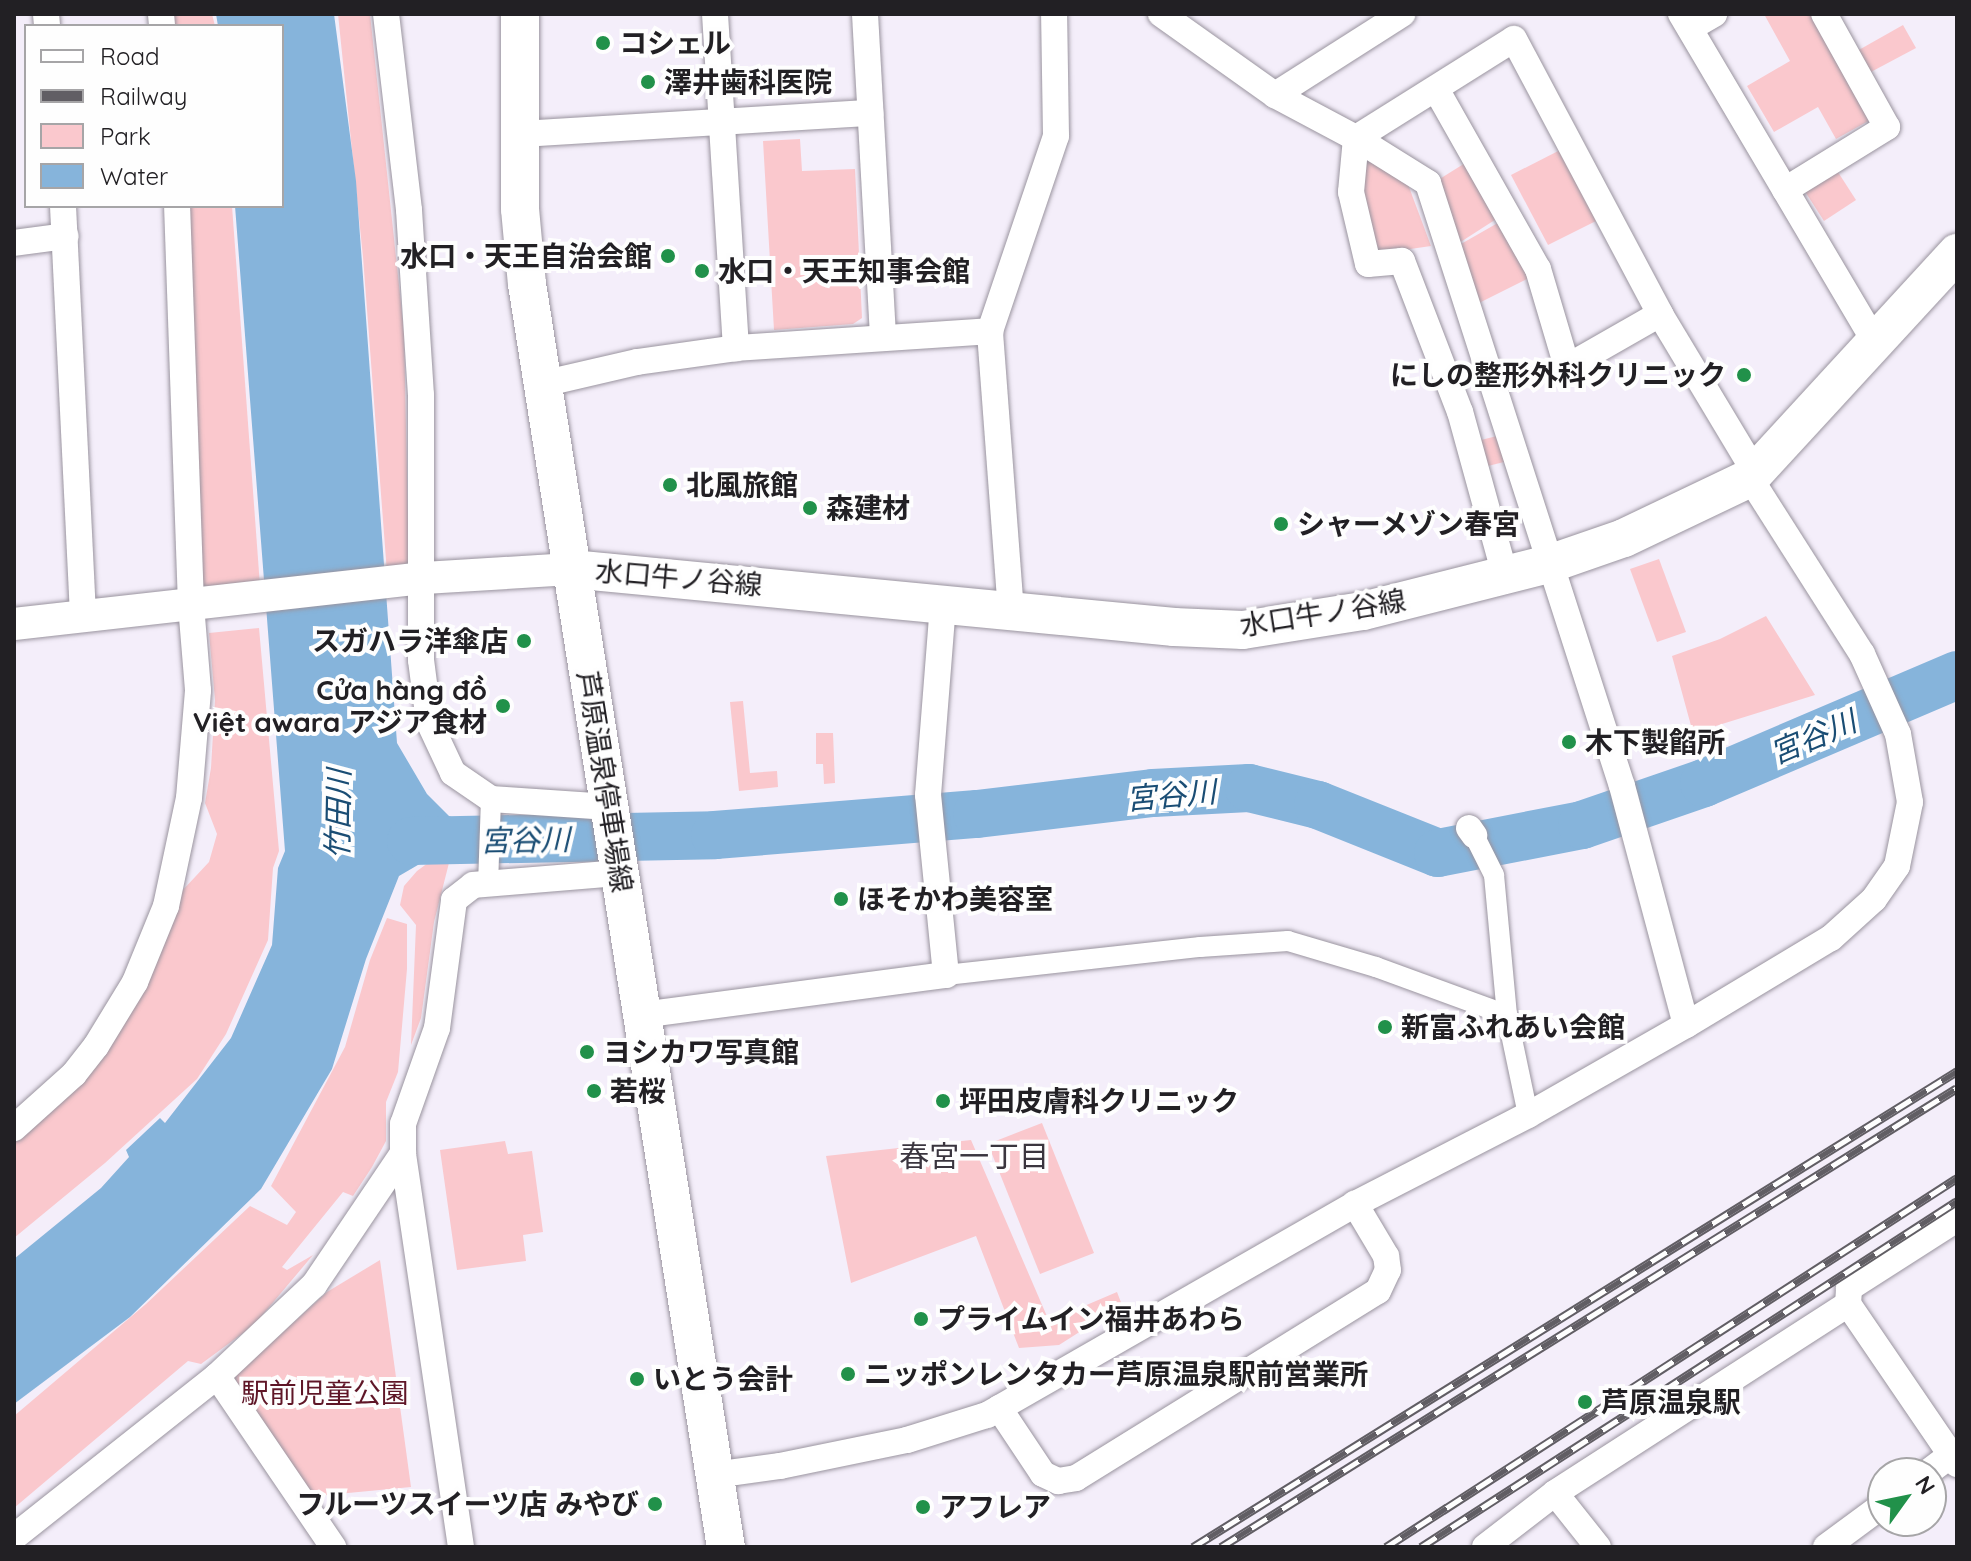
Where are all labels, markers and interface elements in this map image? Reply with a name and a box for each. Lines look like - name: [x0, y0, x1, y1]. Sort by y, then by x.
- legend: [24, 24, 284, 208]
- place label: コシェル: [619, 26, 731, 60]
- marker: コシェル: [594, 34, 612, 52]
- text: Road: [100, 41, 160, 71]
- place label: 澤井歯科医院: [664, 65, 832, 99]
- marker: 澤井歯科医院: [639, 73, 657, 91]
- text: Railway: [100, 81, 187, 111]
- text: Park: [100, 121, 151, 151]
- text: Water: [100, 161, 168, 191]
- place label: 水口・天王自治会館: [400, 239, 652, 273]
- marker: 水口・天王自治会館: [659, 247, 677, 265]
- place label: 水口・天王知事会館: [718, 254, 970, 288]
- marker: 水口・天王知事会館: [693, 262, 711, 280]
- place label: にしの整形外科クリニック: [1390, 358, 1726, 392]
- marker: にしの整形外科クリニック: [1733, 364, 1755, 386]
- place label: 北風旅館: [686, 468, 798, 502]
- marker: 北風旅館: [661, 476, 679, 494]
- place label: 森建材: [826, 491, 910, 525]
- marker: 森建材: [801, 499, 819, 517]
- place label: シャーメゾン春宮: [1297, 507, 1521, 541]
- marker: シャーメゾン春宮: [1272, 515, 1290, 533]
- street label: 水口牛ノ谷線: [594, 554, 764, 602]
- street label: 水口牛ノ谷線: [1237, 583, 1409, 643]
- place label: スガハラ洋傘店: [312, 624, 508, 658]
- marker: スガハラ洋傘店: [515, 632, 533, 650]
- street label: 芦原温泉停車場線: [571, 669, 639, 895]
- place label: Cửa hàng đồ Việt awara アジア食材: [192, 673, 487, 739]
- marker: Cửa hàng đồ Việt awara アジア食材: [494, 697, 512, 715]
- water label: 宮谷川: [1765, 703, 1861, 771]
- place label: 木下製餡所: [1585, 725, 1725, 759]
- marker: 木下製餡所: [1560, 733, 1578, 751]
- water label: 竹田川: [319, 769, 357, 859]
- water label: 宮谷川: [1125, 773, 1217, 817]
- water label: 宮谷川: [480, 821, 570, 859]
- place label: ほそかわ美容室: [857, 882, 1053, 916]
- marker: ほそかわ美容室: [832, 890, 850, 908]
- place label: 新富ふれあい会館: [1401, 1010, 1625, 1044]
- marker: 新富ふれあい会館: [1376, 1018, 1394, 1036]
- place label: ヨシカワ写真館: [603, 1035, 799, 1069]
- marker: ヨシカワ写真館: [578, 1043, 596, 1061]
- place label: 若桜: [610, 1074, 666, 1108]
- marker: 若桜: [585, 1082, 603, 1100]
- place label: 坪田皮膚科クリニック: [959, 1084, 1239, 1118]
- marker: 坪田皮膚科クリニック: [934, 1092, 952, 1110]
- district label: 春宮一丁目: [899, 1138, 1049, 1174]
- place label: プライムイン福井あわら: [937, 1302, 1245, 1336]
- marker: プライムイン福井あわら: [912, 1310, 930, 1328]
- place label: ニッポンレンタカー芦原温泉駅前営業所: [864, 1357, 1368, 1391]
- place label: いとう会計: [653, 1362, 793, 1396]
- marker: ニッポンレンタカー芦原温泉駅前営業所: [839, 1365, 857, 1383]
- marker: いとう会計: [628, 1370, 646, 1388]
- park label: 駅前児童公園: [241, 1376, 409, 1410]
- place label: 芦原温泉駅: [1601, 1385, 1741, 1419]
- marker: 芦原温泉駅: [1576, 1393, 1594, 1411]
- north arrow: [1867, 1457, 1947, 1537]
- text: N: [1909, 1471, 1942, 1499]
- place label: フルーツスイーツ店 みやび: [295, 1487, 639, 1521]
- place label: アフレア: [939, 1490, 1051, 1524]
- marker: フルーツスイーツ店 みやび: [646, 1495, 664, 1513]
- marker: アフレア: [914, 1498, 932, 1516]

